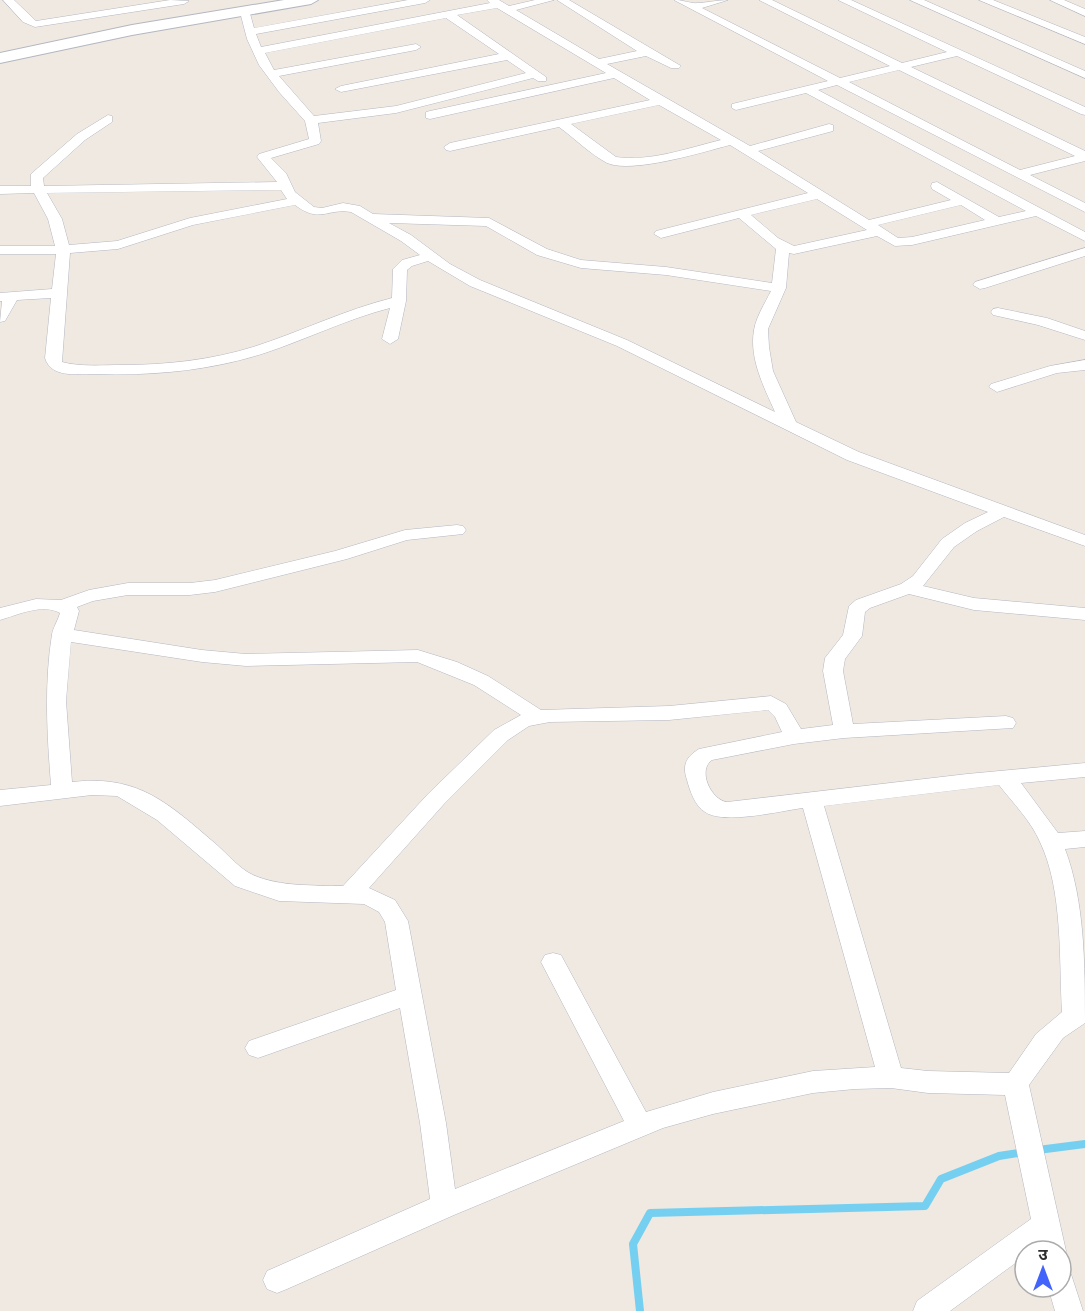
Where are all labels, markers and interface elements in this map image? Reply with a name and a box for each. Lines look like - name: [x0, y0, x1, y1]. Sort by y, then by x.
- north arrow: [1013, 1239, 1073, 1299]
- text: उ: [1038, 1244, 1048, 1266]

